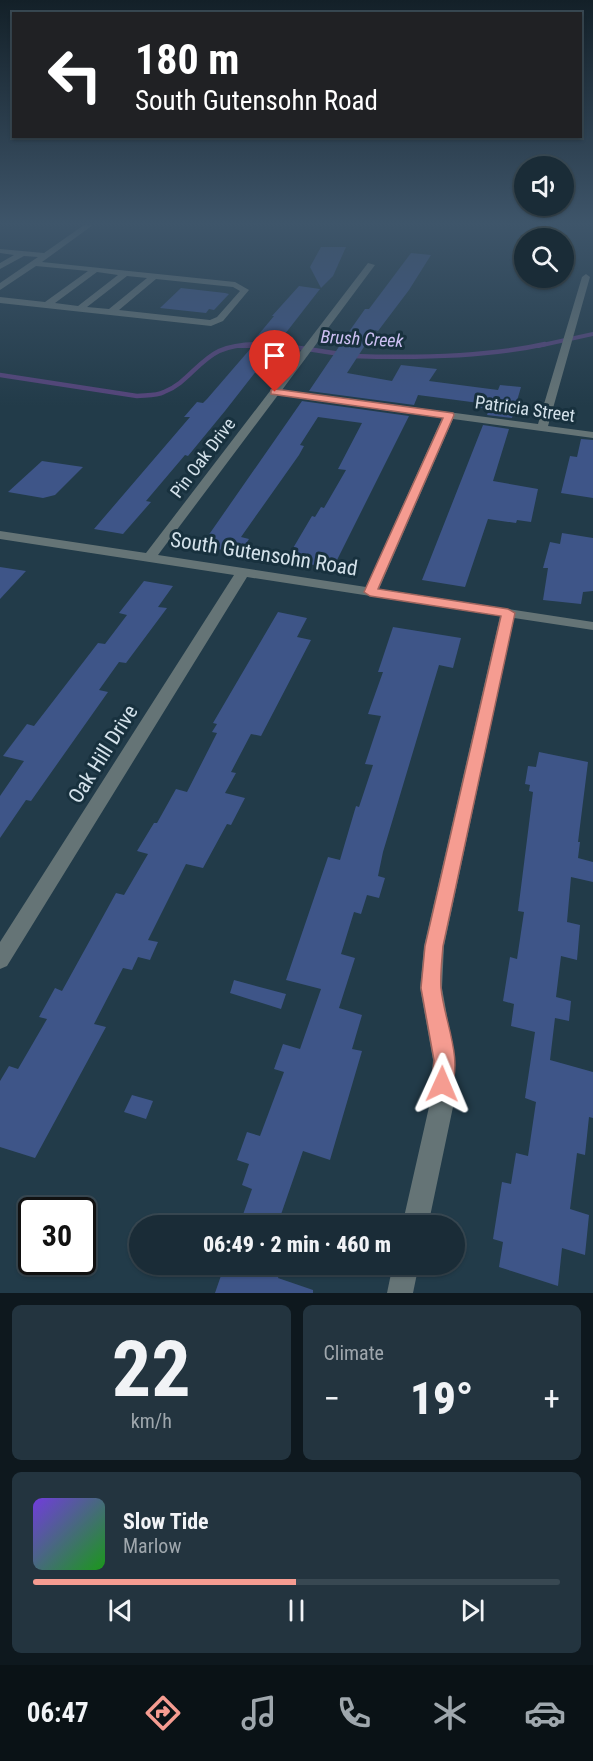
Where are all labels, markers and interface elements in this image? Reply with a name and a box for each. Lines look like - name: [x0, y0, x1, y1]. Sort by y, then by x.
- text: 180 m: [135, 35, 240, 84]
- icon: left: [36, 36, 114, 114]
- text: South Gutensohn Road: [135, 85, 378, 117]
- map controls: [514, 156, 574, 288]
- button: sound: [514, 156, 574, 216]
- button: search: [514, 228, 574, 288]
- water label: Brush Creek: [320, 326, 405, 351]
- pin: [249, 330, 300, 392]
- icon: arrive: [258, 339, 291, 372]
- street label: Patricia Street: [474, 391, 576, 426]
- street label: Pin Oak Drive: [166, 414, 239, 502]
- street label: South Gutensohn Road: [169, 527, 359, 581]
- street label: Oak Hill Drive: [63, 700, 143, 807]
- position arrow: [410, 1052, 474, 1116]
- speed limit sign: 30: [18, 1197, 96, 1275]
- text: 06:49 · 2 min · 460 m: [203, 1232, 391, 1257]
- text: 22: [112, 1324, 191, 1415]
- text: Climate: [324, 1341, 384, 1365]
- text: 19°: [410, 1372, 474, 1425]
- text: −: [324, 1379, 340, 1418]
- text: +: [544, 1379, 560, 1418]
- text: km/h: [131, 1409, 172, 1433]
- text: Slow Tide: [123, 1509, 209, 1534]
- text: Marlow: [123, 1534, 181, 1558]
- icon: previous: [104, 1594, 137, 1627]
- icon: pause: [280, 1594, 313, 1627]
- icon: next: [456, 1594, 489, 1627]
- icon: directions: [142, 1692, 184, 1734]
- icon: music: [238, 1692, 280, 1734]
- icon: phone: [333, 1692, 375, 1734]
- icon: climate: [429, 1692, 471, 1734]
- icon: car: [524, 1692, 566, 1734]
- text: 06:47: [27, 1697, 89, 1729]

